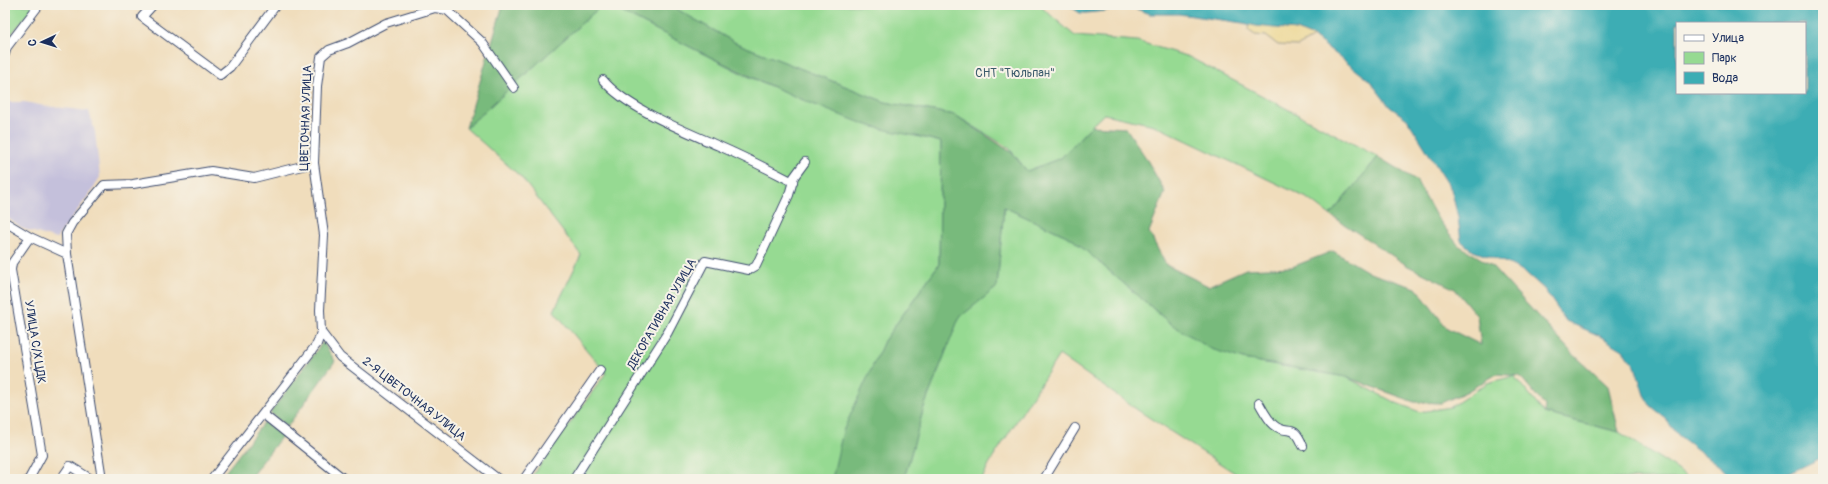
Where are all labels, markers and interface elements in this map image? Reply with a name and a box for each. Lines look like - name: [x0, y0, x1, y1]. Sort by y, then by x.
- north arrow: [22, 22, 62, 62]
- legend: [1676, 22, 1806, 94]
- text: Улица: [1712, 31, 1744, 46]
- text: С: [26, 39, 39, 47]
- text: Парк: [1712, 51, 1737, 66]
- street label: ЦВЕТОЧНАЯ УЛИЦА: [297, 65, 315, 171]
- park label: СНТ "Тюльпан": [975, 66, 1055, 81]
- text: Вода: [1712, 71, 1738, 86]
- street label: ДЕКОРАТИВНАЯ УЛИЦА: [624, 256, 700, 373]
- street label: УЛИЦА С/Х ЦДК: [21, 299, 49, 385]
- street label: 2-Я ЦВЕТОЧНАЯ УЛИЦА: [359, 354, 469, 444]

